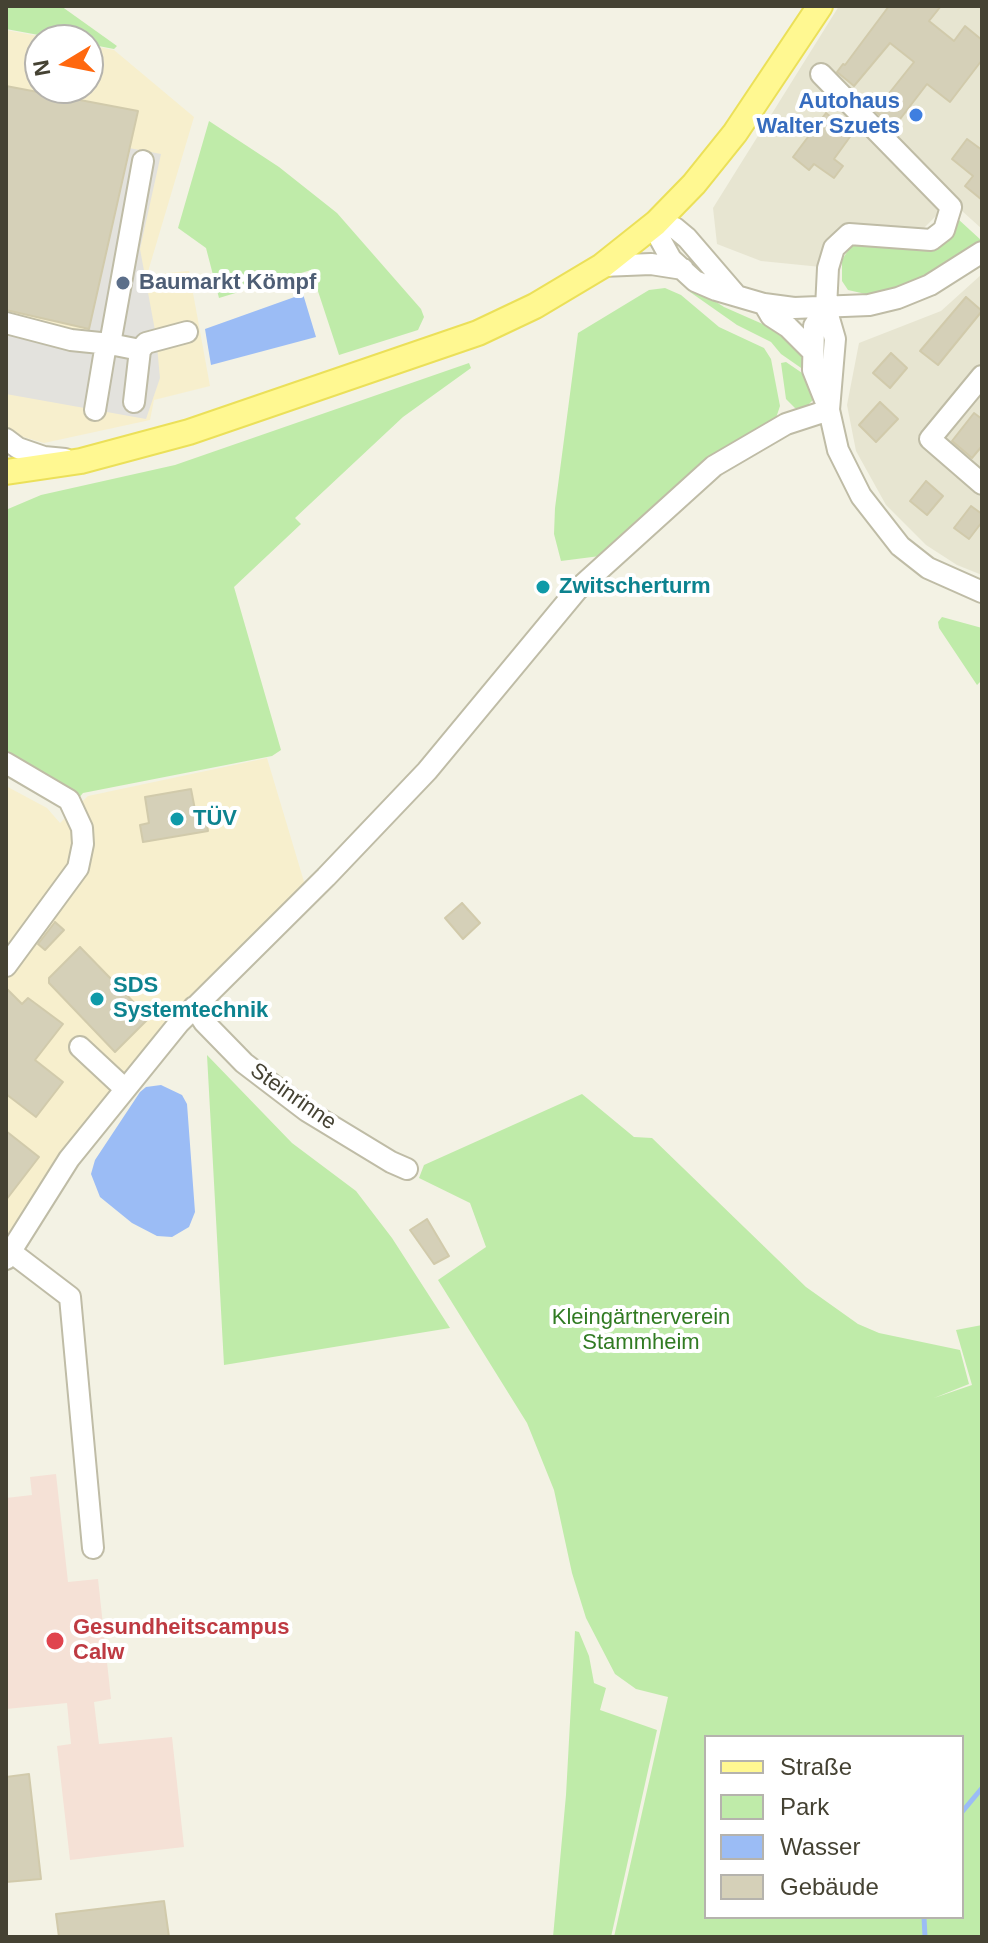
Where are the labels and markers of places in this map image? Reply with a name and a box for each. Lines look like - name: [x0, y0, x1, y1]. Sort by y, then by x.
- place label: Autohaus Walter Szuets: [757, 89, 900, 140]
- marker: Autohaus Walter Szuets: [907, 106, 925, 124]
- place label: Baumarkt Kömpf: [139, 270, 316, 296]
- marker: Baumarkt Kömpf: [114, 274, 132, 292]
- place label: Zwitscherturm: [559, 574, 711, 600]
- marker: Zwitscherturm: [534, 578, 552, 596]
- place label: TÜV: [193, 806, 237, 832]
- marker: TÜV: [168, 810, 186, 828]
- place label: SDS Systemtechnik: [113, 973, 268, 1024]
- marker: SDS Systemtechnik: [88, 990, 106, 1008]
- place label: Gesundheitscampus Calw: [73, 1615, 289, 1666]
- marker: Gesundheitscampus Calw: [44, 1630, 66, 1652]

